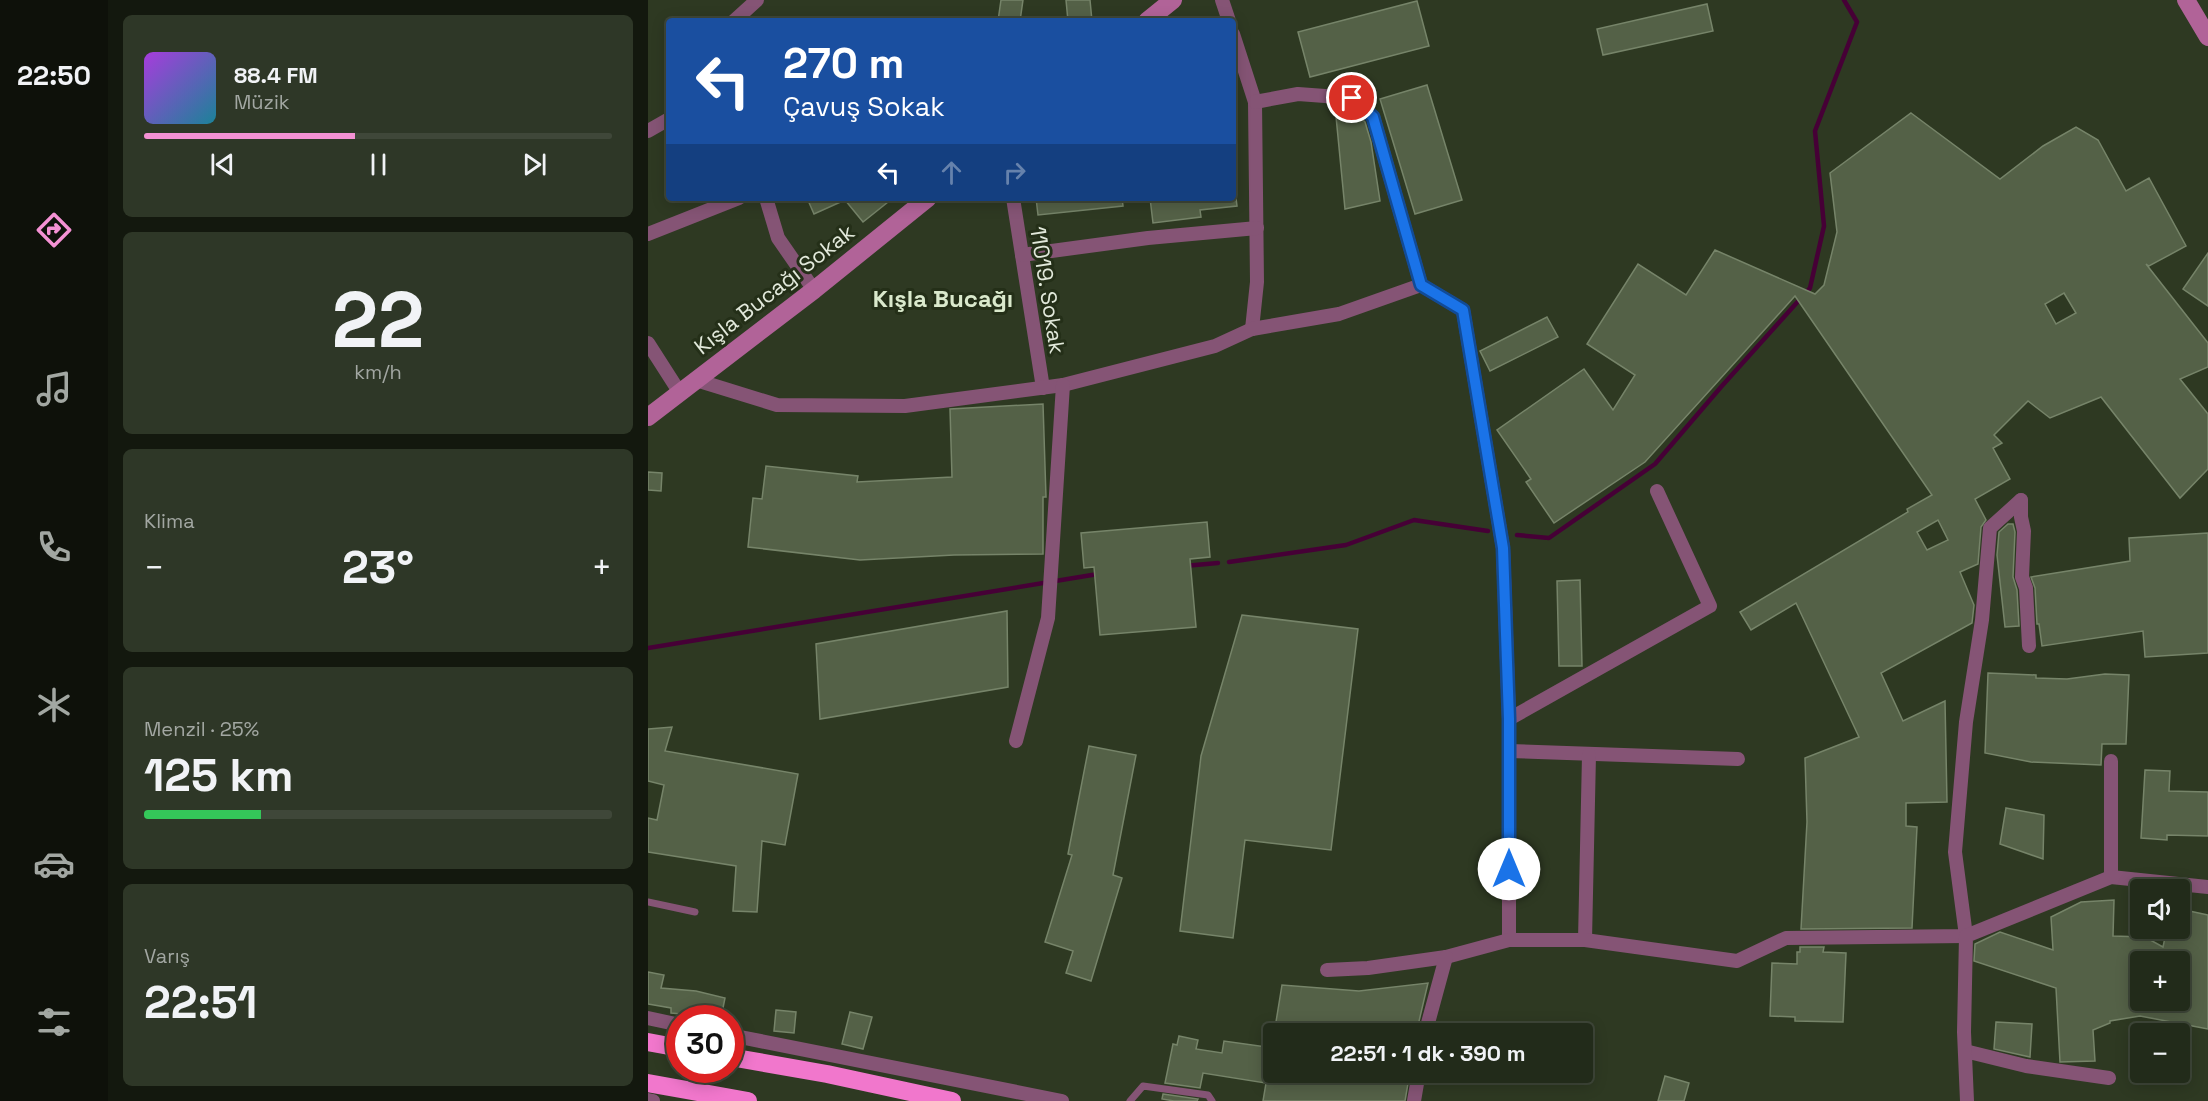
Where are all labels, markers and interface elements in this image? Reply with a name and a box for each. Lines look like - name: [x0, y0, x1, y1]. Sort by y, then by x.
- text: 270 m: [783, 37, 904, 90]
- icon: left: [684, 42, 762, 120]
- text: 22:50: [17, 58, 91, 93]
- text: 88.4 FM: [234, 61, 318, 89]
- pin: [1326, 72, 1377, 123]
- icon: arrive: [1335, 81, 1368, 114]
- text: Müzik: [234, 89, 290, 115]
- text: Çavuş Sokak: [783, 89, 945, 124]
- icon: previous: [206, 148, 239, 181]
- icon: pause: [362, 148, 395, 181]
- icon: next: [518, 148, 551, 181]
- icon: left: [872, 156, 905, 189]
- icon: ahead: [935, 156, 968, 189]
- icon: right: [998, 156, 1031, 189]
- icon: directions: [33, 209, 75, 251]
- street label: Kışla Bucağı Sokak: [688, 218, 860, 360]
- street label: 11019. Sokak: [1024, 224, 1072, 356]
- text: 22: [332, 270, 424, 370]
- district label: Kışla Bucağı: [873, 283, 1013, 314]
- text: km/h: [354, 359, 402, 385]
- icon: music: [33, 368, 75, 410]
- text: Klima: [144, 508, 195, 534]
- icon: phone: [33, 526, 75, 568]
- text: 23°: [342, 539, 414, 596]
- text: −: [144, 547, 164, 589]
- text: +: [592, 547, 612, 589]
- icon: climate: [33, 684, 75, 726]
- text: Menzil · 25%: [144, 716, 259, 742]
- text: 125 km: [144, 747, 293, 804]
- position arrow: [1477, 837, 1541, 901]
- icon: car: [33, 843, 75, 885]
- map controls: [2130, 879, 2190, 1083]
- button: sound: [2130, 879, 2190, 939]
- text: Varış: [144, 943, 190, 969]
- button: +: [2130, 951, 2190, 1011]
- text: 22:51: [144, 974, 257, 1031]
- icon: filters: [33, 1001, 75, 1043]
- speed limit sign: 30: [666, 1005, 744, 1083]
- button: −: [2130, 1023, 2190, 1083]
- text: 22:51 · 1 dk · 390 m: [1331, 1039, 1525, 1067]

